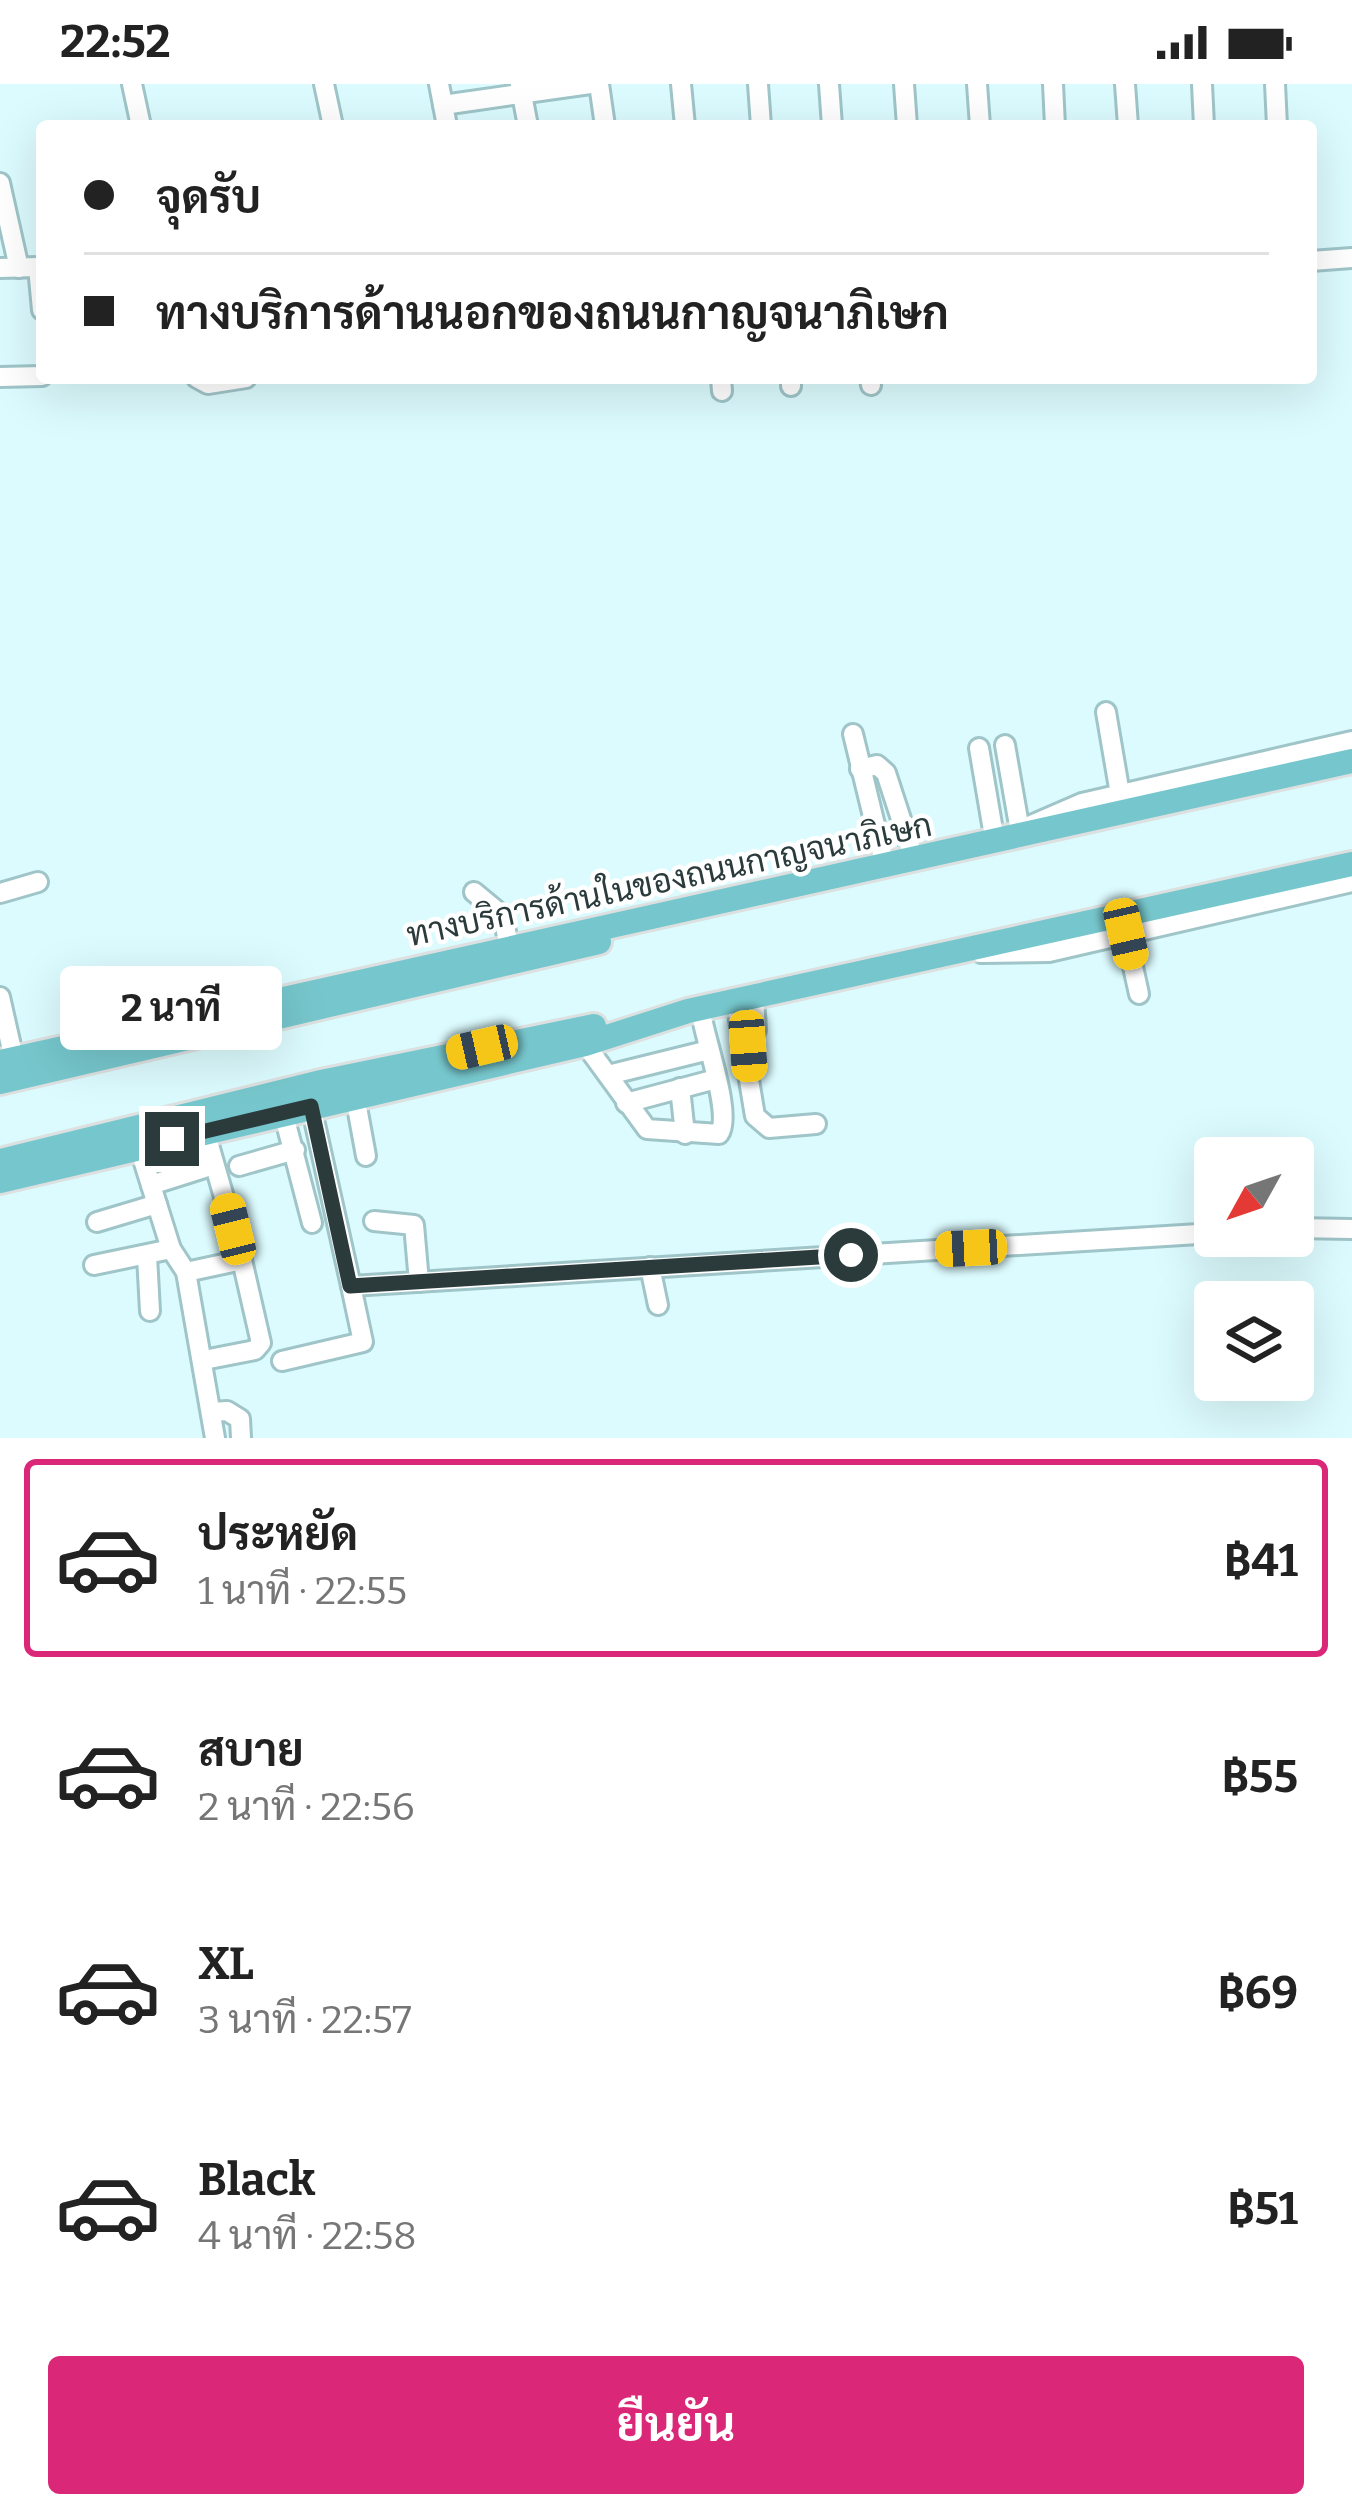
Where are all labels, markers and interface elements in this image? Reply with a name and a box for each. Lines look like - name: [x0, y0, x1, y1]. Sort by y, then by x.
- text: 22:52: [60, 15, 171, 69]
- text: จุดรับ: [156, 171, 261, 225]
- text: ทางบริการด้านนอกของถนนกาญจนาภิเษก: [156, 287, 949, 341]
- street label: ทางบริการด้านในของถนนกาญจนาภิเษก: [403, 804, 935, 955]
- car: [1100, 895, 1152, 973]
- callout: 2 นาที: [61, 965, 283, 1049]
- text: 2 นาที: [121, 985, 221, 1031]
- car: [728, 1009, 768, 1083]
- car: [443, 1021, 521, 1073]
- route end: [145, 1112, 199, 1166]
- north arrow: [1194, 1137, 1314, 1257]
- map controls: [1194, 1137, 1314, 1401]
- car: [207, 1190, 259, 1268]
- route start: [824, 1228, 878, 1282]
- car: [934, 1228, 1008, 1268]
- button: layers: [1194, 1281, 1314, 1401]
- icon: car: [54, 1504, 162, 1612]
- text: ประหยัด: [198, 1508, 358, 1562]
- text: ฿41: [1224, 1534, 1298, 1588]
- text: 1 นาที · 22:55: [198, 1568, 407, 1614]
- icon: car: [54, 1720, 162, 1828]
- text: สบาย: [198, 1724, 304, 1778]
- text: ฿55: [1222, 1750, 1298, 1804]
- text: 2 นาที · 22:56: [198, 1784, 415, 1830]
- icon: car: [54, 1936, 162, 2044]
- text: XL: [198, 1937, 254, 1991]
- text: ฿69: [1218, 1966, 1298, 2020]
- text: 3 นาที · 22:57: [198, 1997, 412, 2043]
- icon: car: [54, 2152, 162, 2260]
- text: Black: [198, 2153, 315, 2207]
- text: ฿51: [1227, 2182, 1298, 2236]
- text: 4 นาที · 22:58: [198, 2213, 417, 2259]
- button: ยืนยัน: [48, 2356, 1304, 2494]

